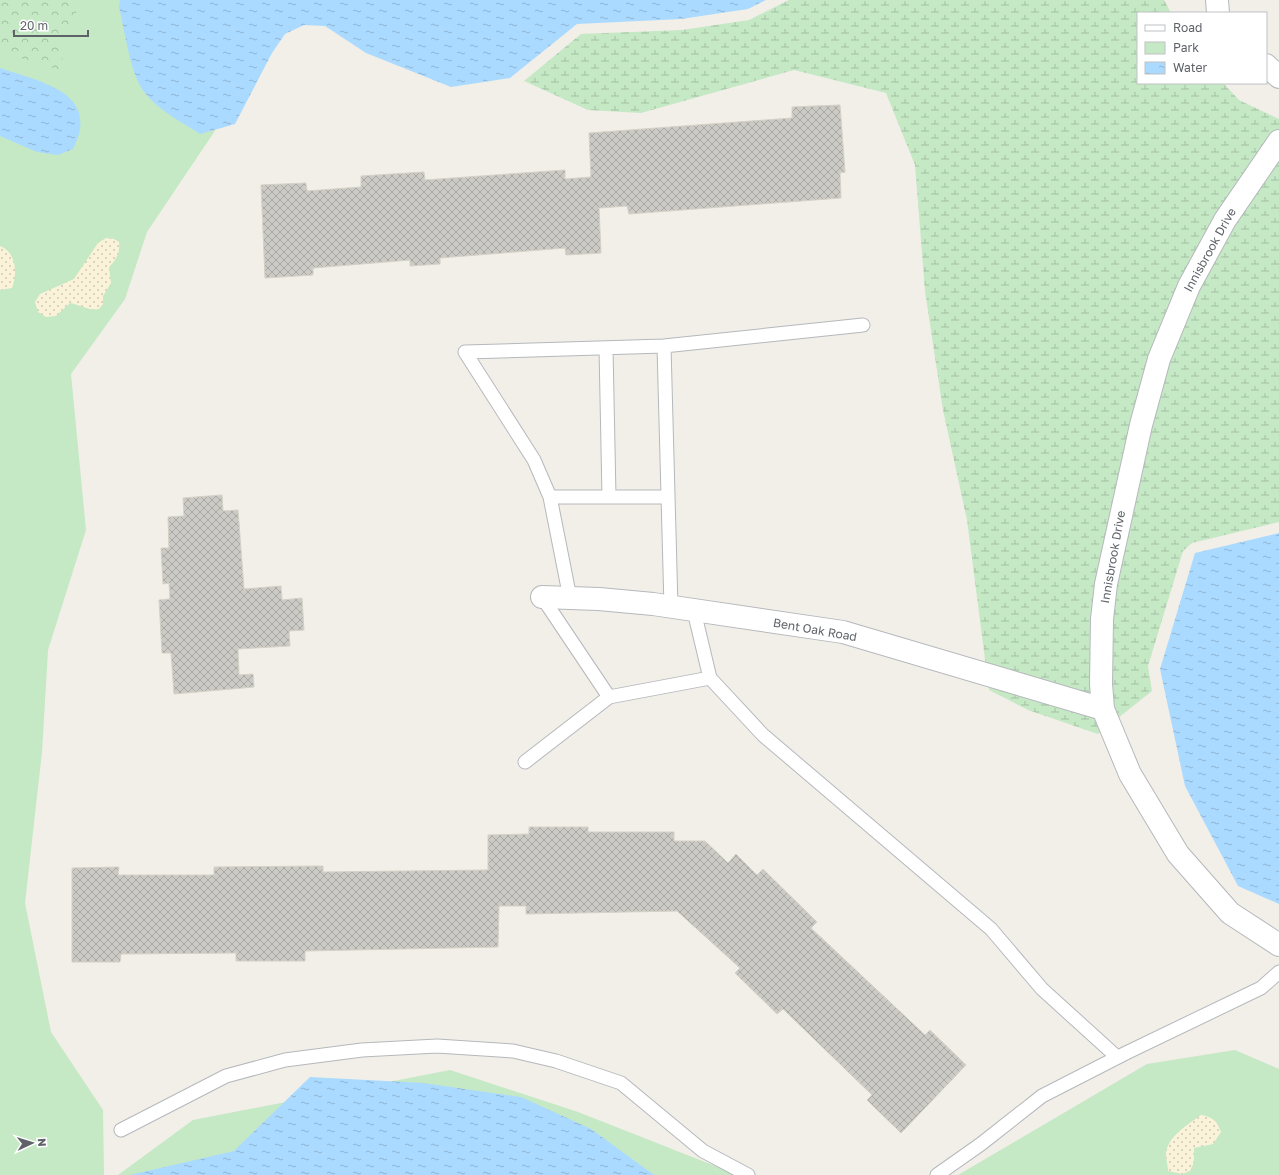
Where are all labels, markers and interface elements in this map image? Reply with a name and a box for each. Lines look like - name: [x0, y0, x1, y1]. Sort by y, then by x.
- scale bar: [14, 12, 88, 38]
- legend: [1137, 12, 1267, 84]
- text: 20 m: [20, 18, 48, 33]
- text: Road: [1173, 20, 1202, 35]
- text: Park: [1173, 40, 1199, 55]
- text: Water: [1173, 60, 1207, 75]
- street label: Innisbrook Drive: [1180, 205, 1239, 294]
- street label: Innisbrook Drive: [1097, 509, 1128, 604]
- street label: Bent Oak Road: [772, 615, 858, 644]
- north arrow: [12, 1123, 52, 1163]
- text: N: [36, 1138, 49, 1147]

